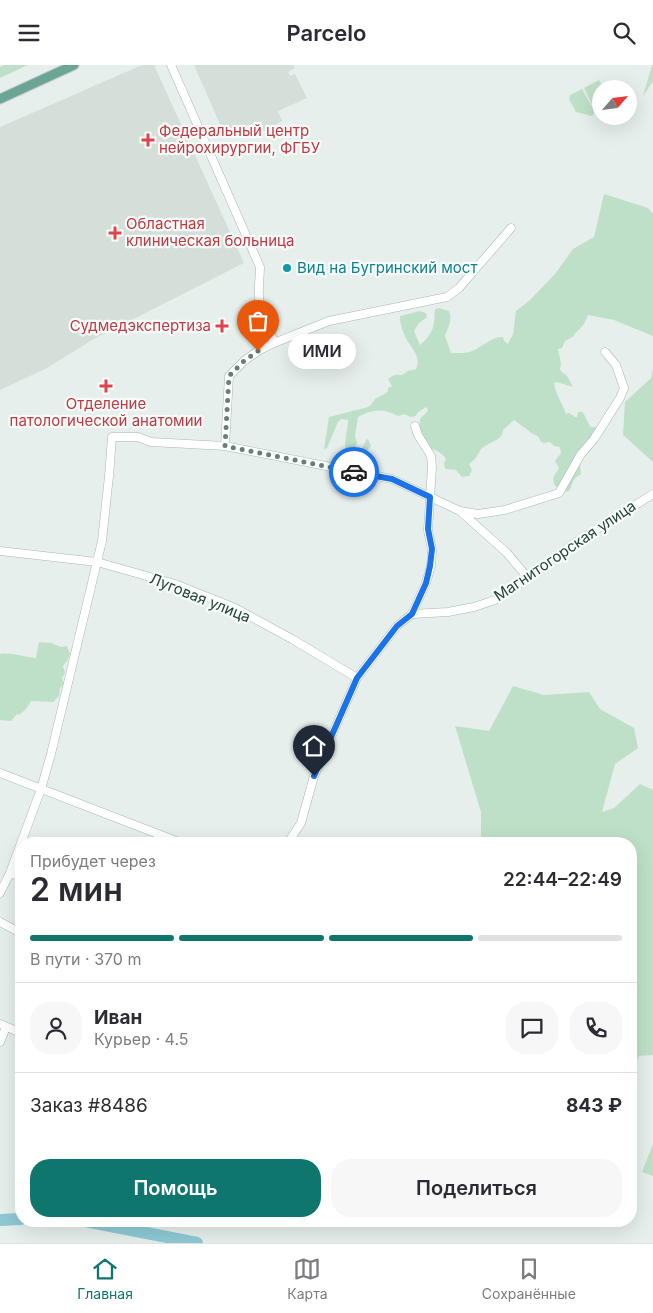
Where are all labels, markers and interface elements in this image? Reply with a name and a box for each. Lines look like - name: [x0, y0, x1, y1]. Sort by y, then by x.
- icon: menu: [15, 19, 43, 47]
- icon: search: [610, 19, 638, 47]
- text: Parcelo: [287, 20, 366, 46]
- north arrow: [592, 80, 638, 125]
- map controls: [592, 80, 637, 125]
- place label: Федеральный центр нейрохирургии, ФГБУ: [159, 121, 321, 157]
- marker: Федеральный центр нейрохирургии, ФГБУ: [141, 133, 155, 147]
- place label: Областная клиническая больница: [126, 214, 294, 250]
- marker: Областная клиническая больница: [108, 226, 122, 240]
- place label: Вид на Бугринский мост: [297, 258, 477, 277]
- marker: Вид на Бугринский мост: [281, 262, 293, 274]
- pin: [237, 300, 279, 351]
- icon: bag: [244, 307, 272, 335]
- place label: Судмедэкспертиза: [70, 316, 211, 335]
- marker: Судмедэкспертиза: [215, 319, 229, 333]
- callout: ИМИ: [288, 333, 356, 369]
- text: ИМИ: [302, 341, 342, 361]
- marker: Отделение патологической анатомии: [99, 379, 113, 393]
- place label: Отделение патологической анатомии: [10, 394, 202, 430]
- courier: [329, 447, 379, 497]
- icon: car: [340, 458, 368, 486]
- street label: Магнитогорская улица: [490, 496, 639, 605]
- street label: Луговая улица: [147, 569, 253, 626]
- pin: [293, 725, 335, 776]
- icon: home: [300, 732, 328, 760]
- text: Прибудет через: [30, 851, 156, 871]
- text: 22:44–22:49: [503, 868, 622, 891]
- text: 2 мин: [30, 870, 123, 909]
- text: В пути · 370 m: [30, 949, 141, 969]
- button: person: [30, 1002, 82, 1054]
- button: chat: [506, 1002, 558, 1054]
- button: phone: [570, 1002, 622, 1054]
- text: Иван: [94, 1006, 142, 1029]
- text: Курьер · 4.5: [94, 1029, 188, 1049]
- text: Заказ #8486: [30, 1094, 148, 1117]
- text: 843 ₽: [566, 1094, 622, 1117]
- button: Помощь: [30, 1159, 321, 1217]
- button: Поделиться: [331, 1159, 622, 1217]
- tab: Главная: [77, 1255, 133, 1302]
- tab: Карта: [287, 1255, 328, 1302]
- tab: Сохранённые: [482, 1255, 576, 1302]

